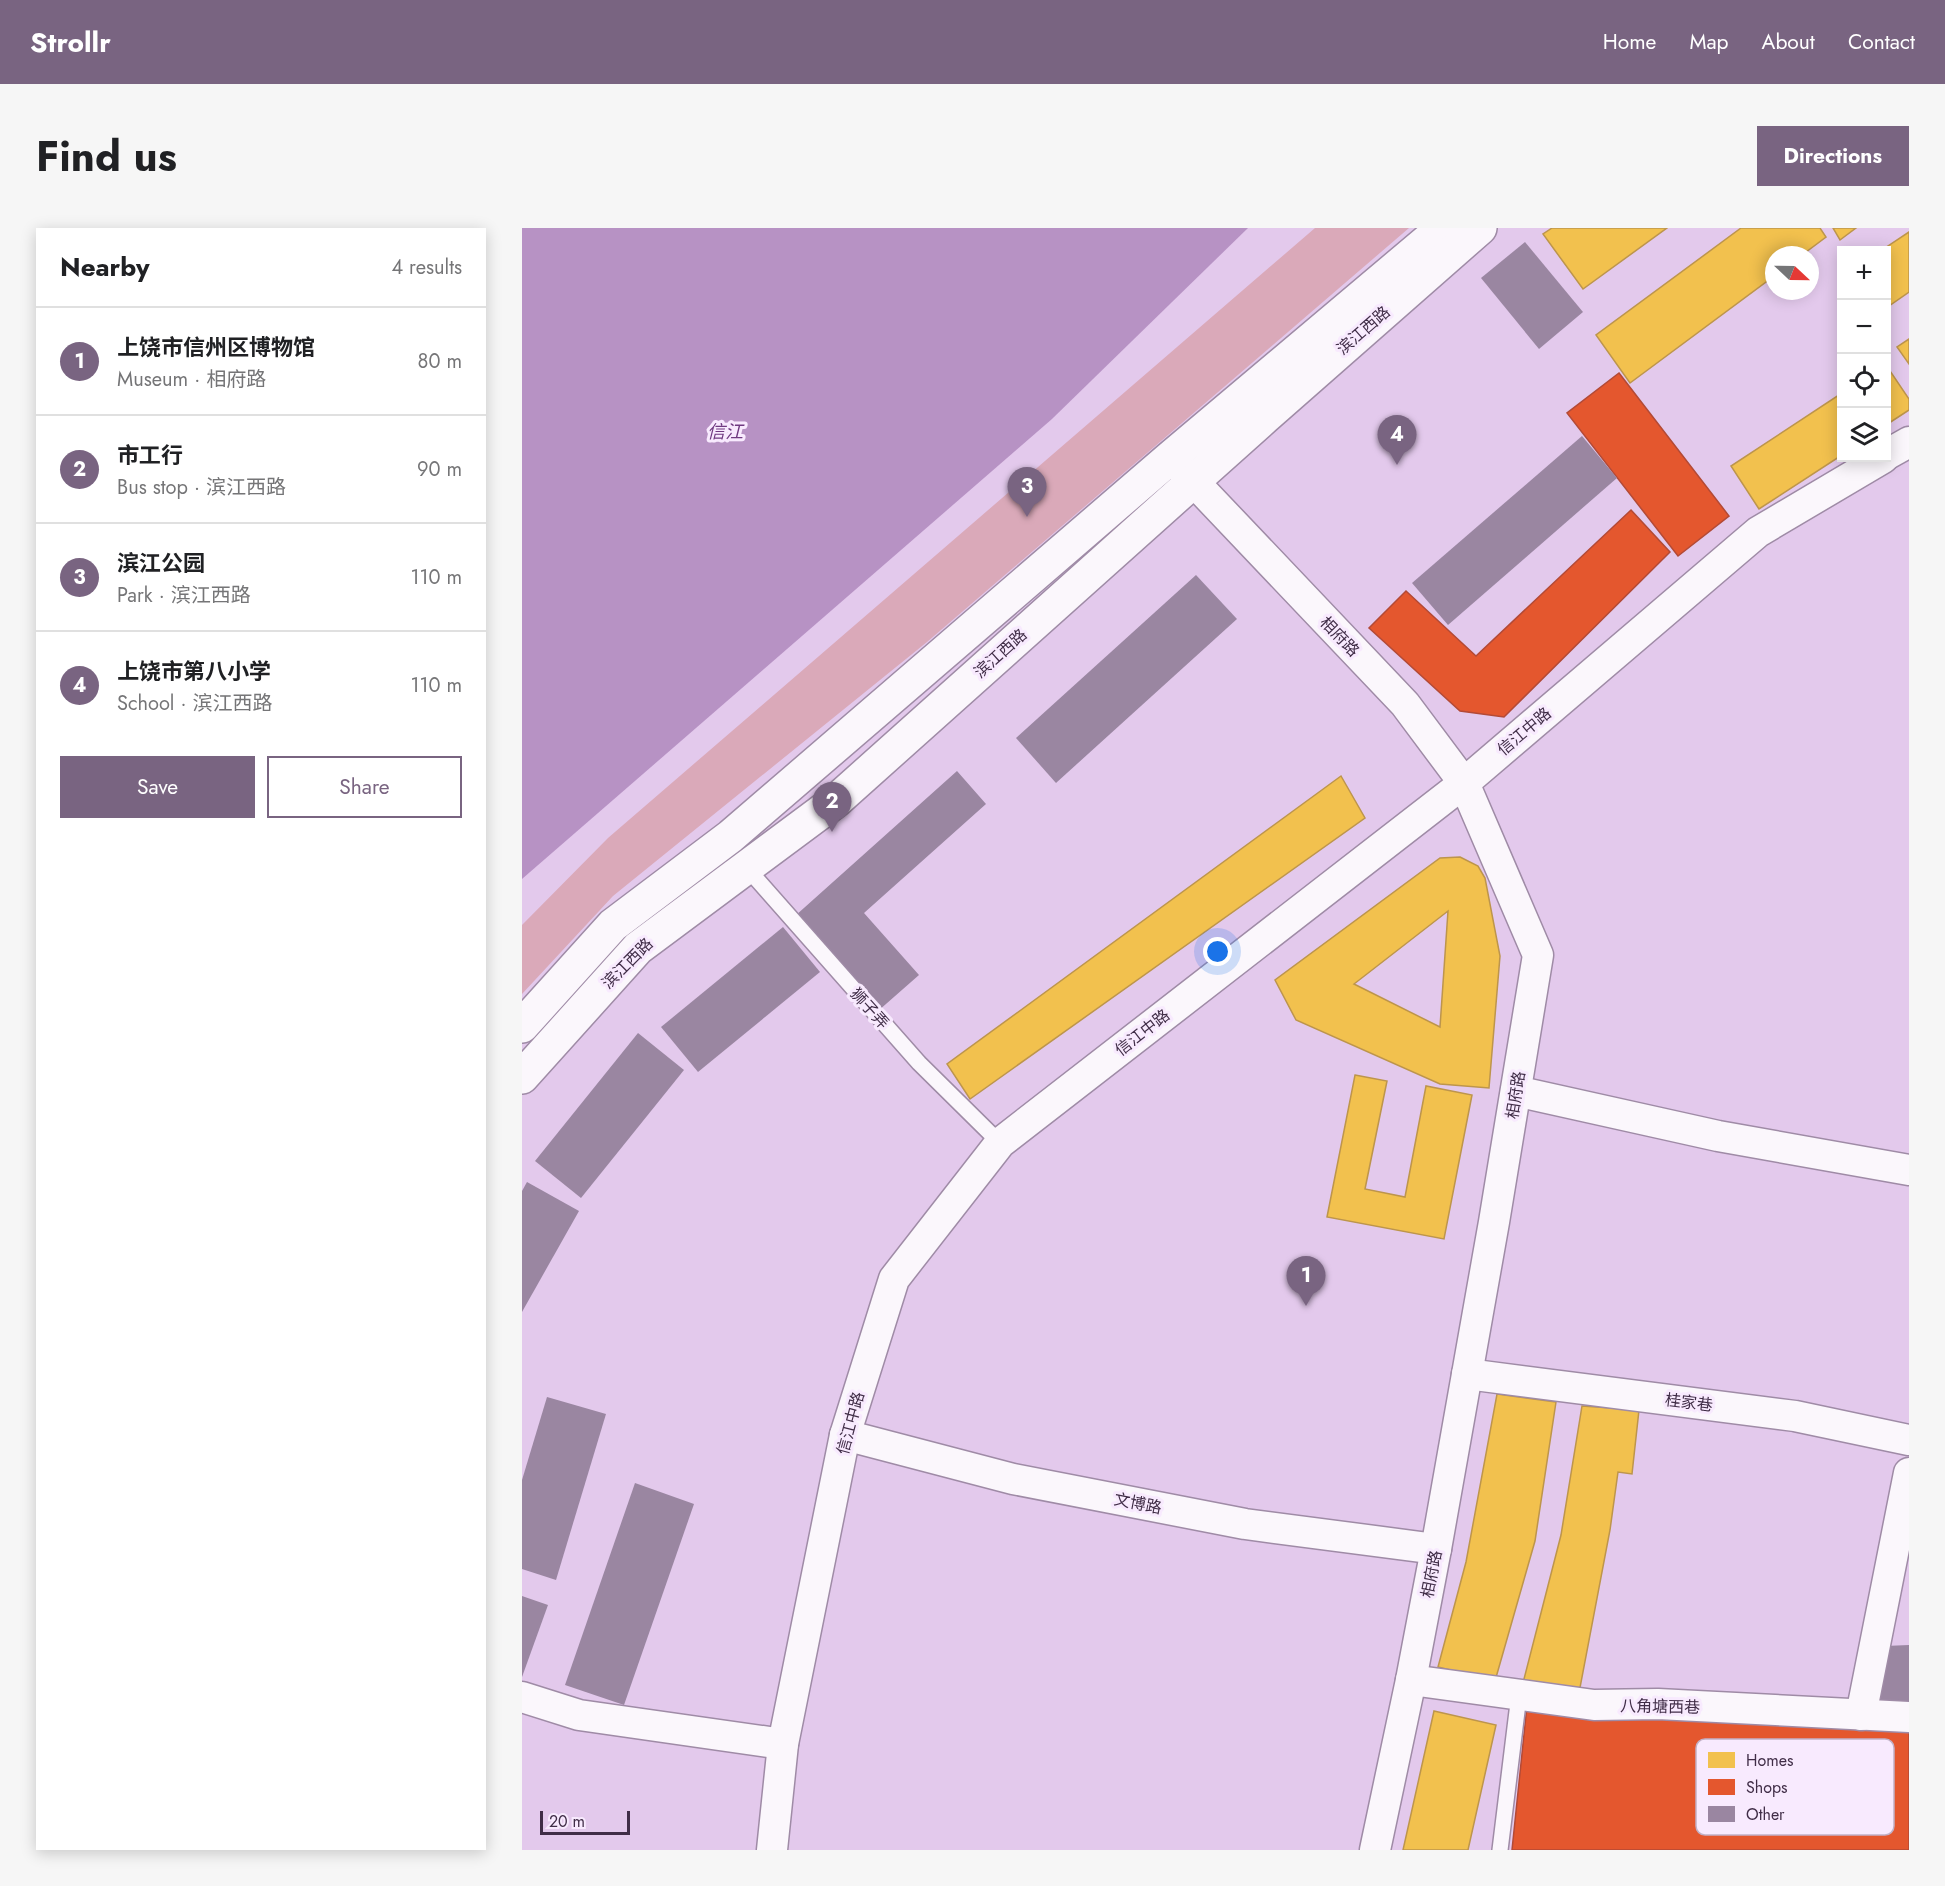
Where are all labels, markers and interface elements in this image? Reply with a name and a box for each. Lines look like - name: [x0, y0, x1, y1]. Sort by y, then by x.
- text: Strollr: [30, 22, 111, 63]
- text: Home: [1603, 27, 1656, 57]
- text: Map: [1689, 27, 1729, 57]
- text: About: [1762, 27, 1815, 57]
- text: Contact: [1848, 27, 1915, 57]
- text: Find us: [36, 126, 177, 187]
- button: Directions: [1757, 126, 1909, 186]
- north arrow: [1765, 246, 1819, 300]
- map controls: [1837, 246, 1891, 462]
- button: +: [1837, 246, 1891, 300]
- text: Nearby: [60, 248, 149, 286]
- text: 4 results: [391, 253, 462, 282]
- button: −: [1837, 300, 1891, 354]
- street label: 滨江西路: [1332, 301, 1395, 360]
- text: 上饶市信州区博物馆: [117, 331, 315, 363]
- text: 1: [74, 347, 85, 376]
- text: 80 m: [417, 347, 462, 376]
- button: locate: [1837, 354, 1891, 408]
- text: Museum · 相府路: [117, 365, 266, 394]
- button: layers: [1837, 408, 1891, 462]
- pin: 4: [1378, 416, 1416, 465]
- water label: 信江: [707, 419, 745, 445]
- text: 市工行: [117, 439, 183, 471]
- text: 2: [73, 455, 86, 484]
- text: 90 m: [417, 455, 462, 484]
- pin: 3: [1008, 468, 1046, 517]
- text: Bus stop · 滨江西路: [117, 473, 286, 502]
- text: 滨江公园: [117, 547, 205, 579]
- text: 3: [73, 563, 86, 592]
- text: 110 m: [410, 563, 462, 592]
- text: Park · 滨江西路: [117, 581, 251, 610]
- street label: 相府路: [1315, 611, 1365, 662]
- street label: 滨江西路: [969, 623, 1032, 683]
- text: 上饶市第八小学: [117, 655, 271, 687]
- text: 4: [73, 671, 86, 700]
- text: 110 m: [410, 671, 462, 700]
- text: School · 滨江西路: [117, 689, 272, 718]
- street label: 信江中路: [1492, 702, 1556, 761]
- button: Save: [60, 756, 255, 818]
- button: Share: [267, 756, 462, 818]
- pin: 2: [812, 782, 852, 832]
- street label: 滨江西路: [597, 933, 658, 994]
- your location: [1203, 937, 1232, 966]
- street label: 狮子弄: [845, 983, 894, 1034]
- street label: 信江中路: [1110, 1004, 1175, 1061]
- street label: 相府路: [1500, 1070, 1531, 1121]
- pin: 1: [1286, 1256, 1326, 1306]
- street label: 桂家巷: [1664, 1388, 1714, 1417]
- street label: 信江中路: [831, 1389, 870, 1457]
- street label: 文博路: [1112, 1488, 1164, 1519]
- street label: 相府路: [1416, 1548, 1447, 1600]
- street label: 八角塘西巷: [1620, 1694, 1700, 1719]
- legend: [1696, 1739, 1894, 1835]
- text: Homes: [1746, 1749, 1793, 1772]
- text: Shops: [1746, 1776, 1787, 1799]
- text: Other: [1746, 1803, 1785, 1826]
- scale bar: [540, 1808, 630, 1836]
- text: 20 m: [549, 1810, 585, 1833]

